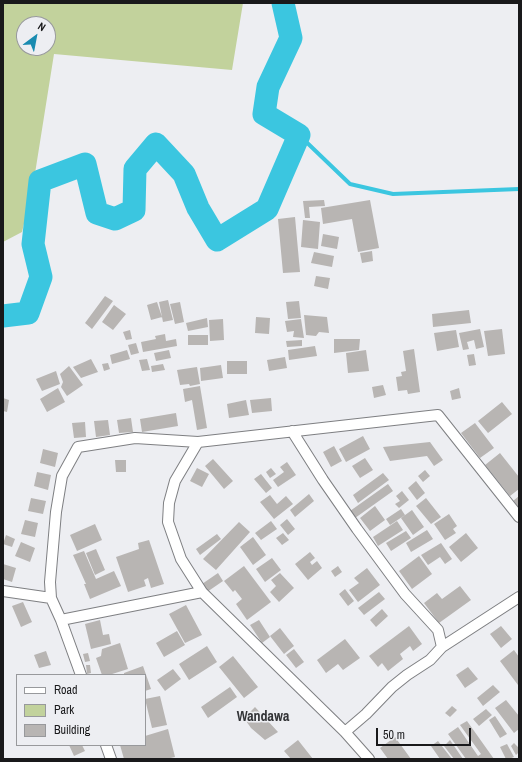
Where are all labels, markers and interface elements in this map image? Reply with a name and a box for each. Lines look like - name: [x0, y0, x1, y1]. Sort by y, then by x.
- north arrow: [16, 16, 56, 56]
- text: N: [35, 19, 48, 34]
- legend: [16, 674, 146, 746]
- text: Road: [54, 682, 78, 698]
- text: Park: [54, 702, 74, 718]
- district label: Wandawa: [237, 709, 289, 725]
- scale bar: [378, 720, 473, 746]
- text: Building: [54, 722, 90, 738]
- text: 50 m: [383, 727, 405, 743]

